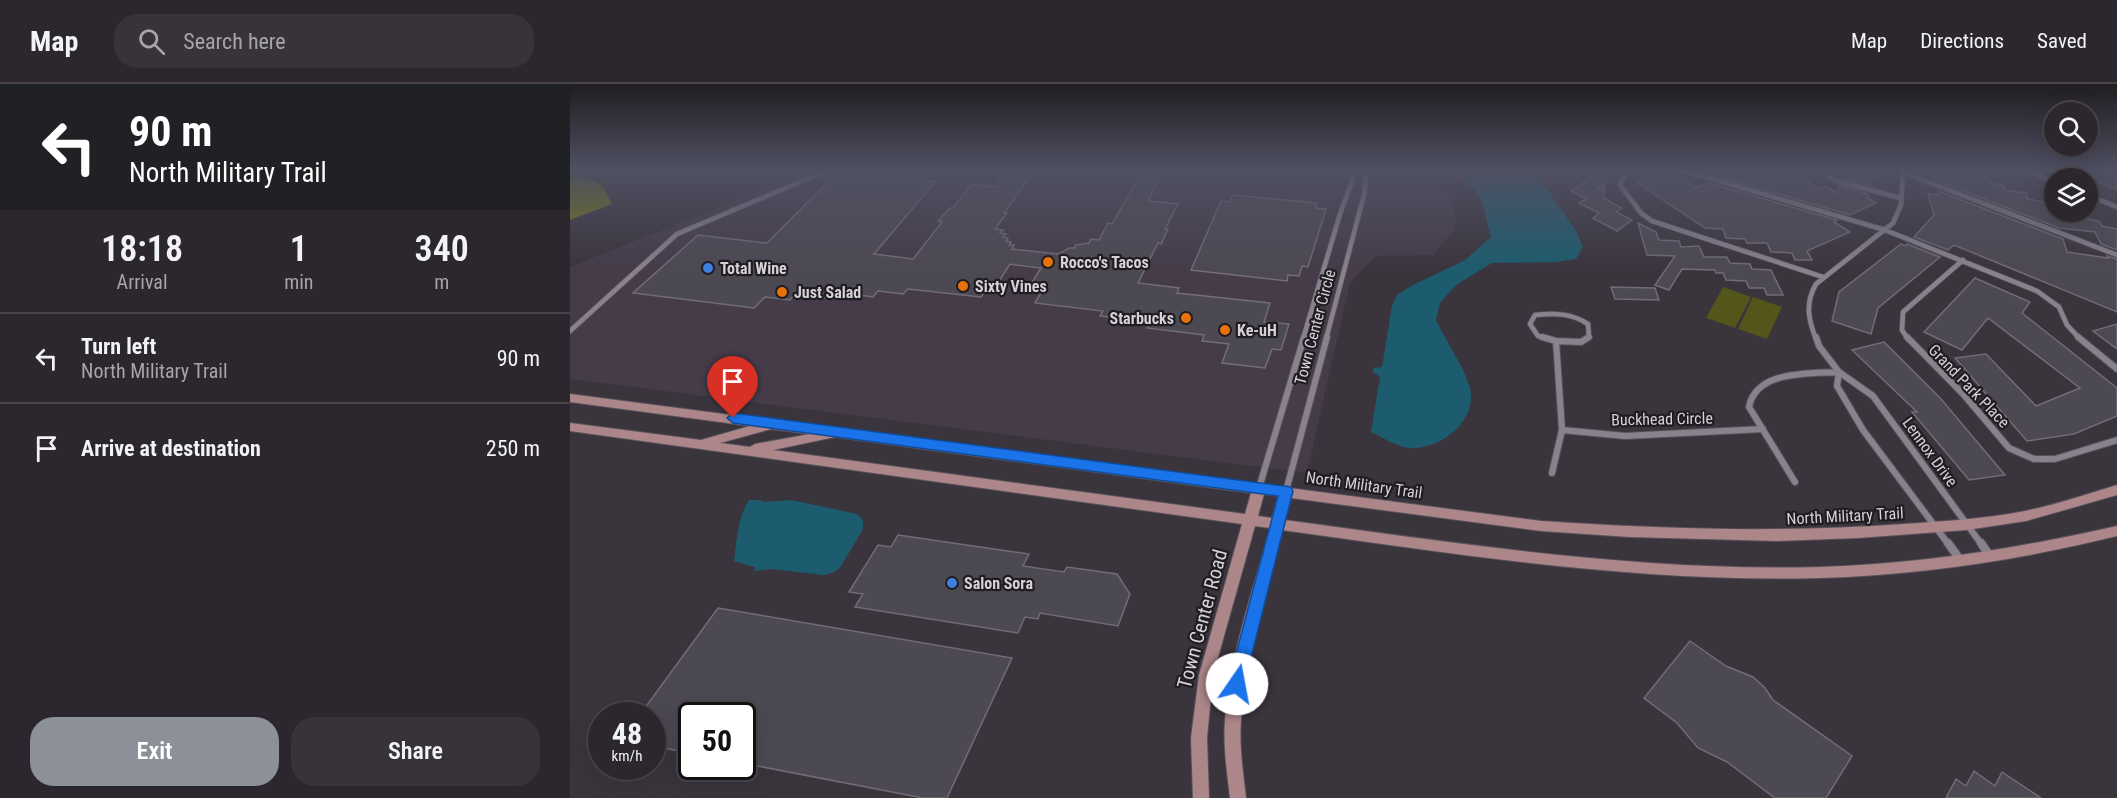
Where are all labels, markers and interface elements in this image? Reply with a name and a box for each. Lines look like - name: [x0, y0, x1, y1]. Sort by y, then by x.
- search box: [114, 14, 534, 68]
- text: Map: [30, 25, 78, 58]
- icon: search: [135, 25, 168, 58]
- text: Search here: [183, 29, 286, 54]
- text: Map: [1851, 29, 1887, 53]
- text: Directions: [1920, 29, 2004, 53]
- text: Saved: [2037, 29, 2087, 53]
- map controls: [2044, 102, 2098, 222]
- button: search: [2044, 102, 2098, 156]
- text: 90 m: [129, 107, 212, 156]
- icon: left: [30, 108, 108, 186]
- text: North Military Trail: [129, 157, 327, 189]
- button: layers: [2044, 168, 2098, 222]
- text: 18:18: [101, 228, 183, 270]
- text: 1: [290, 228, 308, 270]
- text: 340: [415, 228, 469, 270]
- place label: Rocco's Tacos: [1060, 253, 1149, 272]
- marker: Rocco's Tacos: [1041, 255, 1055, 269]
- place label: Total Wine: [720, 259, 787, 278]
- marker: Total Wine: [701, 261, 715, 275]
- street label: Town Center Circle: [1290, 267, 1340, 387]
- text: Arrival: [117, 270, 168, 294]
- text: min: [284, 270, 313, 294]
- text: m: [434, 270, 449, 294]
- place label: Sixty Vines: [975, 277, 1047, 296]
- marker: Sixty Vines: [956, 279, 970, 293]
- place label: Just Salad: [794, 283, 861, 302]
- marker: Just Salad: [775, 285, 789, 299]
- place label: Starbucks: [1110, 309, 1174, 328]
- marker: Starbucks: [1179, 311, 1193, 325]
- place label: Ke-uH: [1237, 321, 1277, 340]
- marker: Ke-uH: [1218, 323, 1232, 337]
- text: Turn left: [81, 334, 156, 359]
- street label: Grand Park Place: [1925, 340, 2013, 432]
- icon: left: [30, 342, 63, 375]
- text: 90 m: [497, 346, 540, 371]
- pin: [707, 356, 758, 418]
- text: North Military Trail: [81, 359, 228, 383]
- icon: arrive: [716, 365, 749, 398]
- street label: Buckhead Circle: [1611, 409, 1713, 429]
- street label: Lennox Drive: [1898, 414, 1962, 490]
- icon: arrive: [30, 432, 63, 465]
- text: Arrive at destination: [81, 436, 261, 461]
- text: 250 m: [486, 436, 540, 461]
- street label: North Military Trail: [1305, 467, 1423, 503]
- street label: North Military Trail: [1786, 503, 1904, 529]
- street label: Town Center Road: [1172, 547, 1232, 691]
- place label: Salon Sora: [964, 574, 1033, 593]
- marker: Salon Sora: [945, 576, 959, 590]
- position arrow: [1205, 652, 1269, 716]
- speed limit sign: 50: [678, 702, 756, 780]
- text: 48: [612, 716, 642, 751]
- button: Exit: [30, 717, 279, 786]
- button: Share: [291, 717, 540, 786]
- text: km/h: [612, 747, 642, 765]

